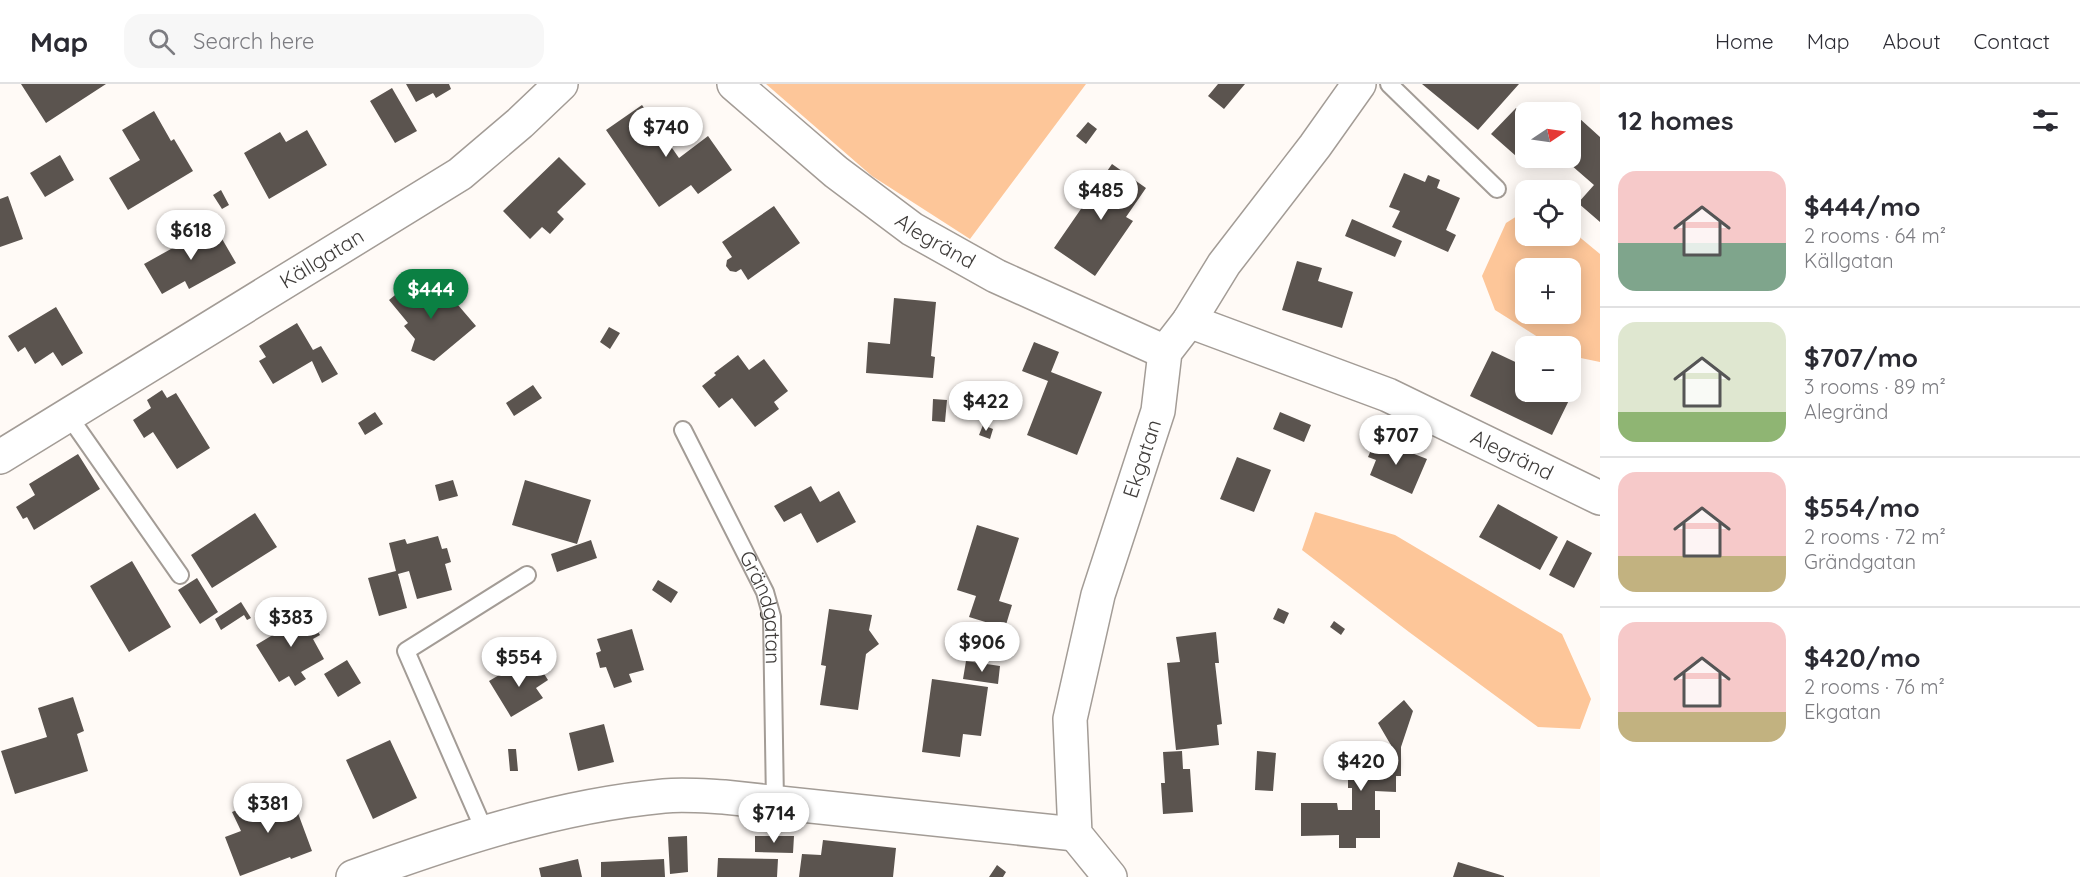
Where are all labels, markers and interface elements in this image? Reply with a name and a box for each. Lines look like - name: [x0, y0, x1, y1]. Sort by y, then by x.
- search box: [124, 14, 544, 68]
- text: Map: [30, 24, 88, 59]
- icon: search: [145, 25, 178, 58]
- text: Search here: [193, 27, 315, 55]
- text: Home: [1715, 28, 1774, 54]
- text: Map: [1807, 28, 1850, 54]
- text: About: [1883, 28, 1941, 54]
- text: Contact: [1974, 28, 2050, 54]
- north arrow: [1515, 102, 1581, 168]
- map controls: [1515, 102, 1581, 402]
- text: 12 homes: [1618, 104, 1734, 137]
- icon: filters: [2029, 104, 2062, 137]
- pin: $740: [630, 107, 702, 158]
- text: $740: [643, 114, 689, 139]
- pin: $485: [1065, 170, 1137, 221]
- text: $485: [1078, 177, 1124, 202]
- button: locate: [1515, 180, 1581, 246]
- text: $444/mo: [1804, 190, 1920, 223]
- icon: home: [1666, 195, 1738, 267]
- street label: Alegränd: [890, 207, 980, 274]
- pin: $618: [155, 210, 227, 261]
- text: $618: [170, 217, 212, 242]
- street label: Källgatan: [275, 222, 368, 294]
- text: 2 rooms · 64 m²: [1804, 223, 1946, 248]
- text: Källgatan: [1804, 248, 1894, 273]
- button: +: [1515, 258, 1581, 324]
- pin: $444: [395, 269, 467, 320]
- text: $444: [407, 276, 455, 301]
- button: −: [1515, 336, 1581, 402]
- text: $707/mo: [1804, 341, 1918, 374]
- icon: home: [1666, 346, 1738, 418]
- text: 3 rooms · 89 m²: [1804, 374, 1946, 399]
- pin: $422: [950, 381, 1022, 432]
- text: $422: [963, 388, 1009, 413]
- text: Alegränd: [1804, 399, 1888, 424]
- pin: $707: [1360, 415, 1432, 466]
- street label: Ekgatan: [1117, 416, 1166, 501]
- text: $707: [1373, 422, 1419, 447]
- street label: Alegränd: [1467, 423, 1558, 485]
- text: $554/mo: [1804, 491, 1920, 524]
- icon: home: [1666, 496, 1738, 568]
- text: 2 rooms · 72 m²: [1804, 524, 1946, 549]
- street label: Grändgatan: [734, 546, 787, 665]
- text: Grändgatan: [1804, 549, 1916, 574]
- pin: $383: [255, 597, 327, 648]
- text: $383: [269, 604, 313, 629]
- pin: $906: [946, 622, 1018, 673]
- text: $906: [959, 629, 1005, 654]
- pin: $554: [483, 637, 555, 688]
- text: $420/mo: [1804, 641, 1921, 674]
- text: $554: [496, 644, 542, 669]
- icon: home: [1666, 646, 1738, 718]
- text: 2 rooms · 76 m²: [1804, 674, 1945, 699]
- text: Ekgatan: [1804, 699, 1881, 724]
- pin: $420: [1325, 741, 1397, 792]
- text: $420: [1337, 748, 1385, 773]
- pin: $381: [232, 783, 304, 834]
- text: $381: [247, 790, 289, 815]
- pin: $714: [738, 793, 810, 844]
- text: $714: [752, 800, 796, 825]

